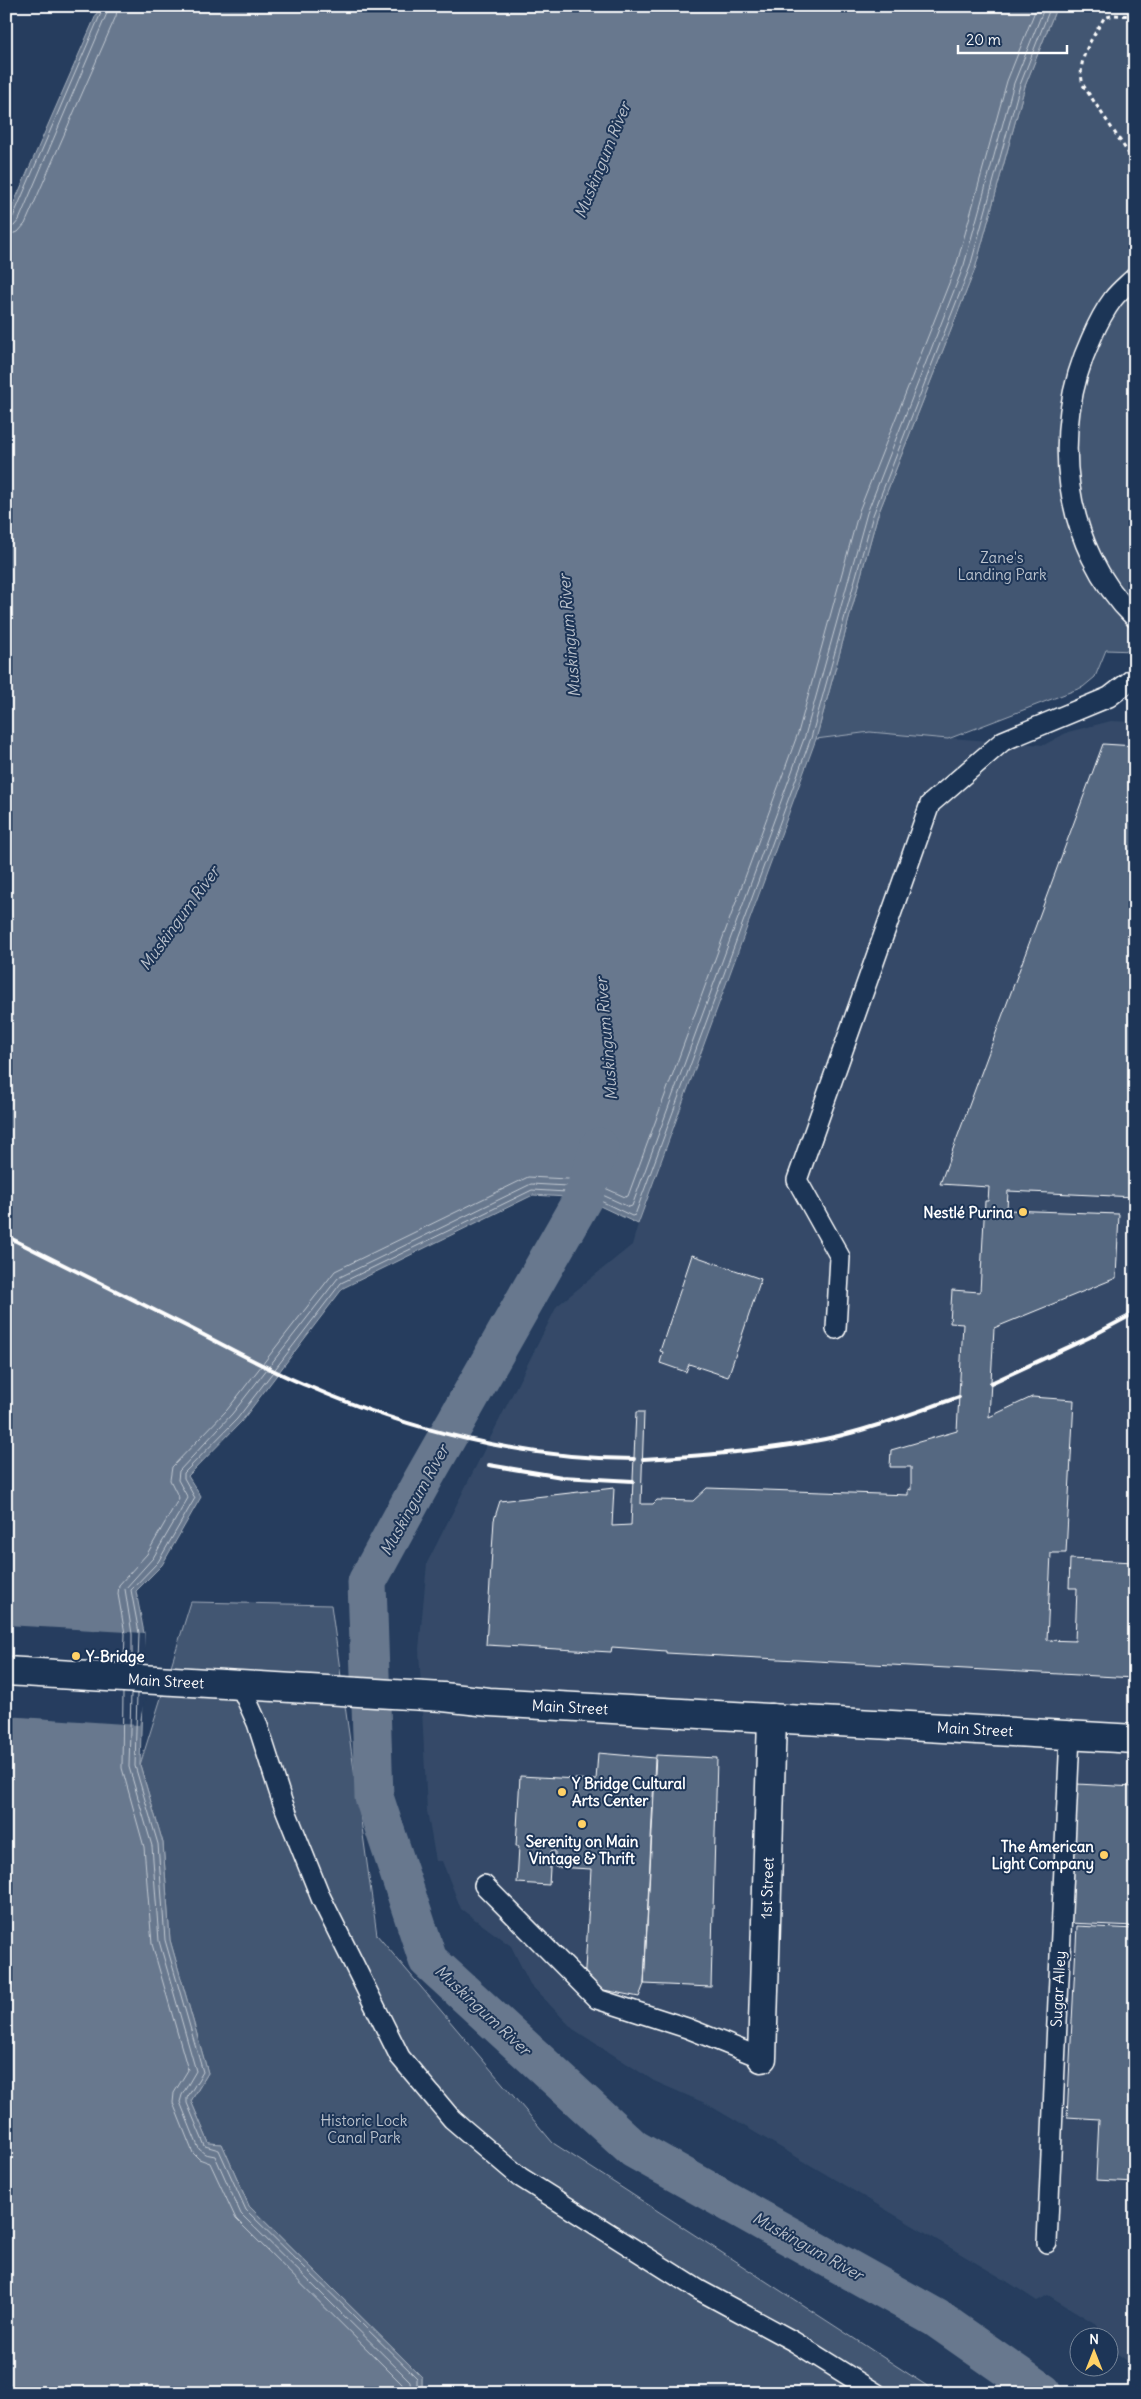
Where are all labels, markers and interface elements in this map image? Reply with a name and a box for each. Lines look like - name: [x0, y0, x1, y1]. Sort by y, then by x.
- scale bar: [958, 22, 1067, 54]
- text: 20 m: [966, 30, 1001, 49]
- water label: Muskingum River: [570, 97, 635, 221]
- park label: Zane's Landing Park: [957, 548, 1047, 584]
- water label: Muskingum River: [553, 571, 584, 698]
- water label: Muskingum River: [135, 860, 225, 974]
- water label: Muskingum River: [590, 974, 621, 1101]
- place label: Nestlé Purina: [923, 1203, 1013, 1222]
- marker: Nestlé Purina: [1017, 1206, 1029, 1218]
- water label: Muskingum River: [375, 1439, 454, 1559]
- place label: Y-Bridge: [85, 1647, 145, 1667]
- marker: Y-Bridge: [70, 1650, 82, 1662]
- street label: Main Street: [127, 1670, 205, 1692]
- street label: Main Street: [531, 1696, 609, 1718]
- street label: Main Street: [936, 1718, 1014, 1740]
- place label: Y Bridge Cultural Arts Center: [571, 1774, 686, 1810]
- marker: Y Bridge Cultural Arts Center: [556, 1786, 568, 1798]
- marker: Serenity on Main Vintage & Thrift: [576, 1818, 588, 1830]
- place label: Serenity on Main Vintage & Thrift: [526, 1832, 639, 1869]
- place label: The American Light Company: [991, 1837, 1094, 1874]
- marker: The American Light Company: [1098, 1849, 1110, 1861]
- street label: 1st Street: [756, 1857, 778, 1919]
- street label: Sugar Alley: [1047, 1950, 1069, 2028]
- water label: Muskingum River: [431, 1961, 537, 2061]
- park label: Historic Lock Canal Park: [321, 2111, 408, 2147]
- water label: Muskingum River: [749, 2207, 869, 2286]
- north arrow: [1068, 2326, 1118, 2376]
- text: N: [1089, 2330, 1099, 2348]

